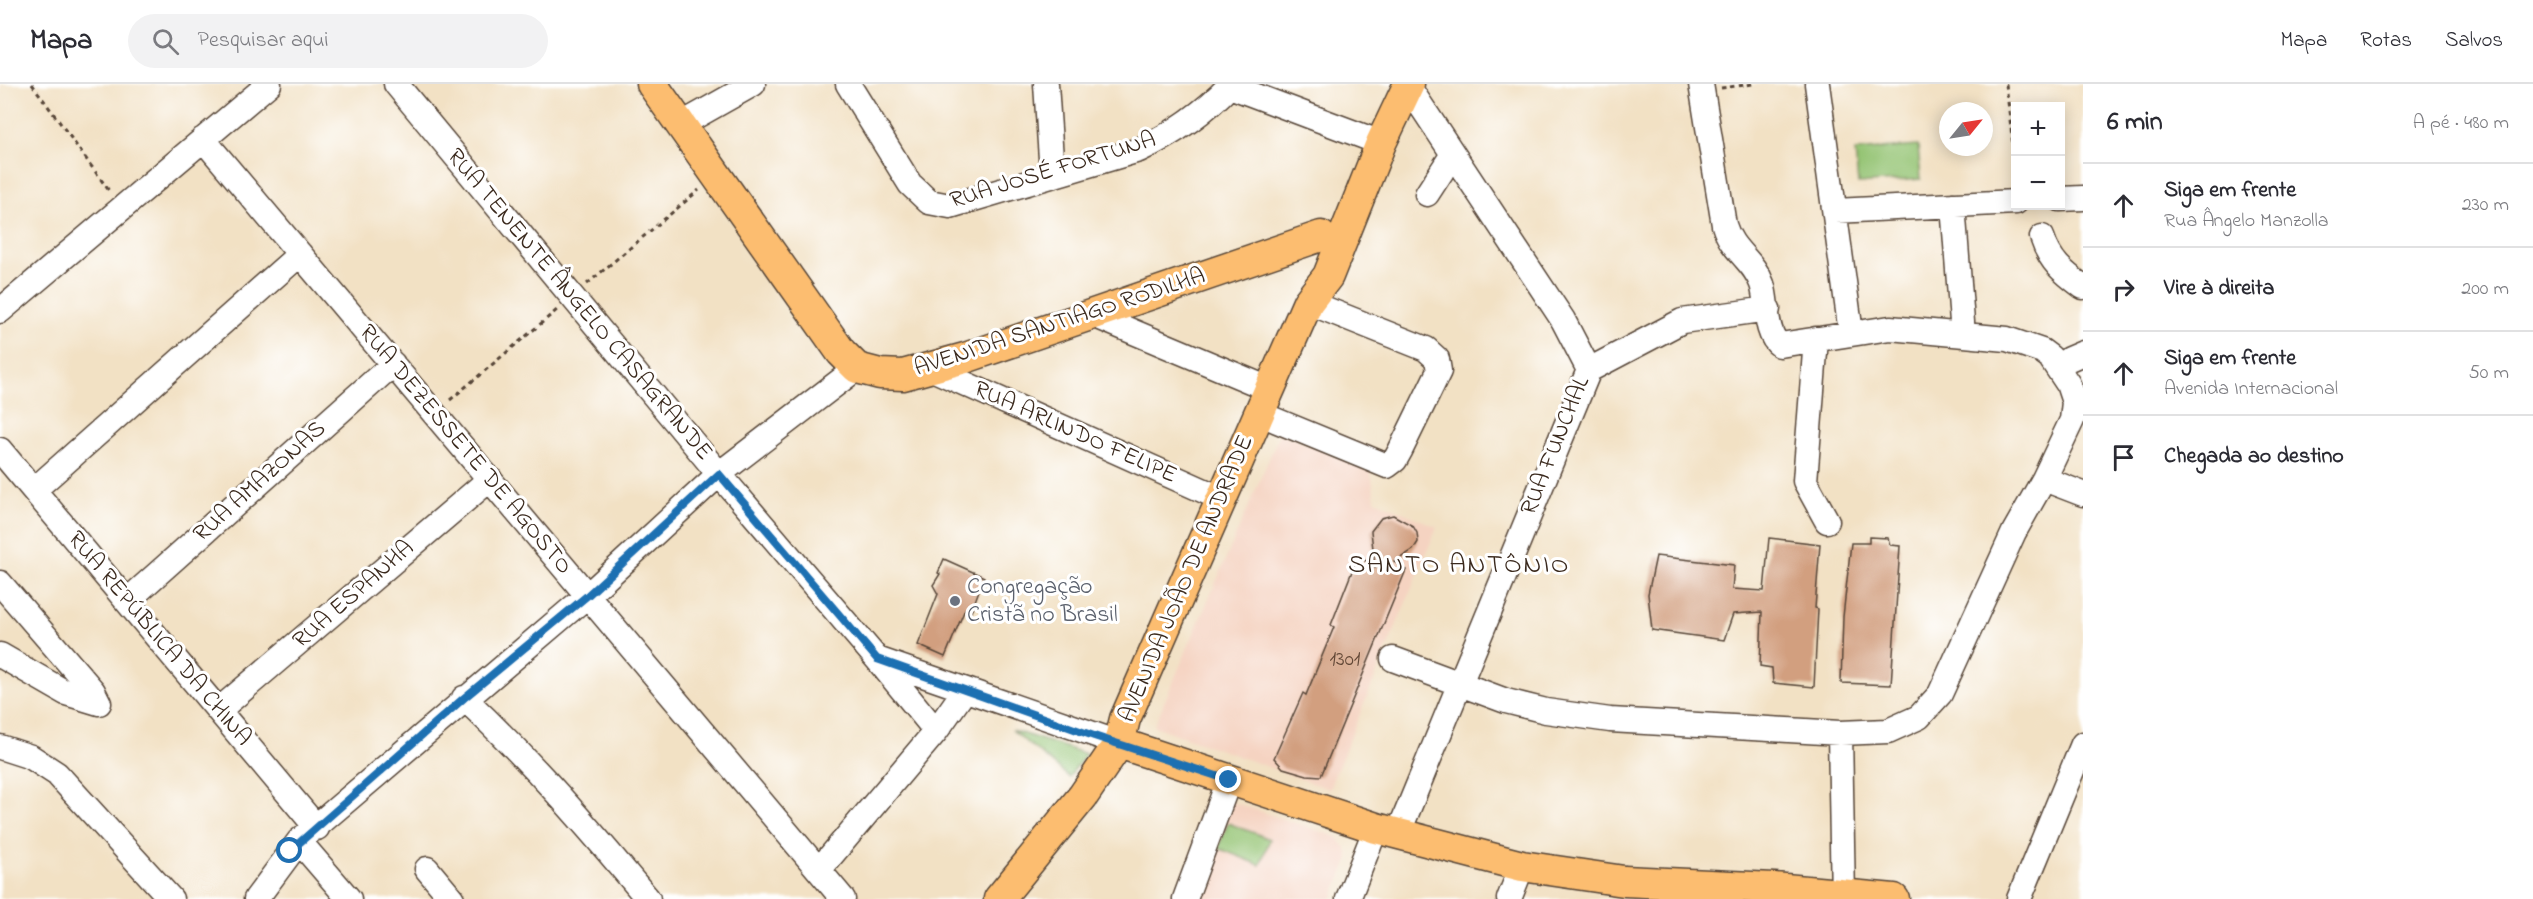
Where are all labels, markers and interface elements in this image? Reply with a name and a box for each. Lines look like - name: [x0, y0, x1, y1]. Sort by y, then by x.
- search box: [128, 14, 548, 68]
- text: Mapa: [30, 21, 92, 62]
- icon: search: [149, 25, 182, 58]
- text: Pesquisar aqui: [197, 25, 328, 57]
- text: Mapa: [2280, 26, 2327, 56]
- text: Rotas: [2360, 26, 2412, 56]
- text: Salvos: [2445, 26, 2503, 56]
- north arrow: [1939, 102, 1993, 156]
- map controls: [2011, 102, 2065, 210]
- button: +: [2011, 102, 2065, 156]
- text: 6 min: [2107, 104, 2163, 142]
- text: A pé · 480 m: [2413, 109, 2509, 138]
- street label: RUA JOSÉ FORTUNA: [946, 123, 1160, 219]
- street label: RUA TENENTE ÂNGELO CASAGRANDE: [438, 141, 721, 469]
- button: −: [2011, 156, 2065, 210]
- text: Siga em frente: [2164, 175, 2296, 207]
- icon: ahead: [2107, 189, 2140, 222]
- text: 230 m: [2462, 191, 2509, 220]
- text: Rua Ângelo Manzolla: [2164, 207, 2329, 236]
- street label: AVENIDA SANTIAGO RODILHA: [910, 259, 1210, 387]
- icon: right: [2107, 273, 2140, 306]
- text: Vire à direita: [2164, 273, 2274, 305]
- text: 200 m: [2461, 275, 2509, 304]
- street label: RUA DEZESSETE DE AGOSTO: [350, 317, 580, 583]
- text: Siga em frente: [2164, 343, 2296, 375]
- icon: ahead: [2107, 357, 2140, 390]
- text: 50 m: [2468, 359, 2509, 388]
- street label: RUA FUNCHAL: [1512, 371, 1600, 521]
- street label: RUA ARLINDO FELIPE: [968, 372, 1182, 494]
- text: Avenida Internacional: [2164, 375, 2338, 404]
- street label: RUA AMAZONAS: [186, 413, 334, 551]
- street label: AVENIDA JOÃO DE ANDRADE: [1110, 430, 1264, 728]
- icon: arrive: [2107, 441, 2140, 474]
- text: Chegada ao destino: [2164, 441, 2344, 473]
- street label: RUA REPÚBLICA DA CHINA: [58, 524, 260, 754]
- street label: RUA ESPANHA: [285, 532, 423, 658]
- district label: SANTO ANTÔNIO: [1348, 546, 1570, 585]
- place label: Congregação Cristã no Brasil: [967, 570, 1118, 633]
- marker: Congregação Cristã no Brasil: [948, 594, 962, 608]
- house number: 1301: [1329, 645, 1361, 675]
- route end: [1215, 766, 1241, 792]
- route start: [276, 837, 302, 863]

